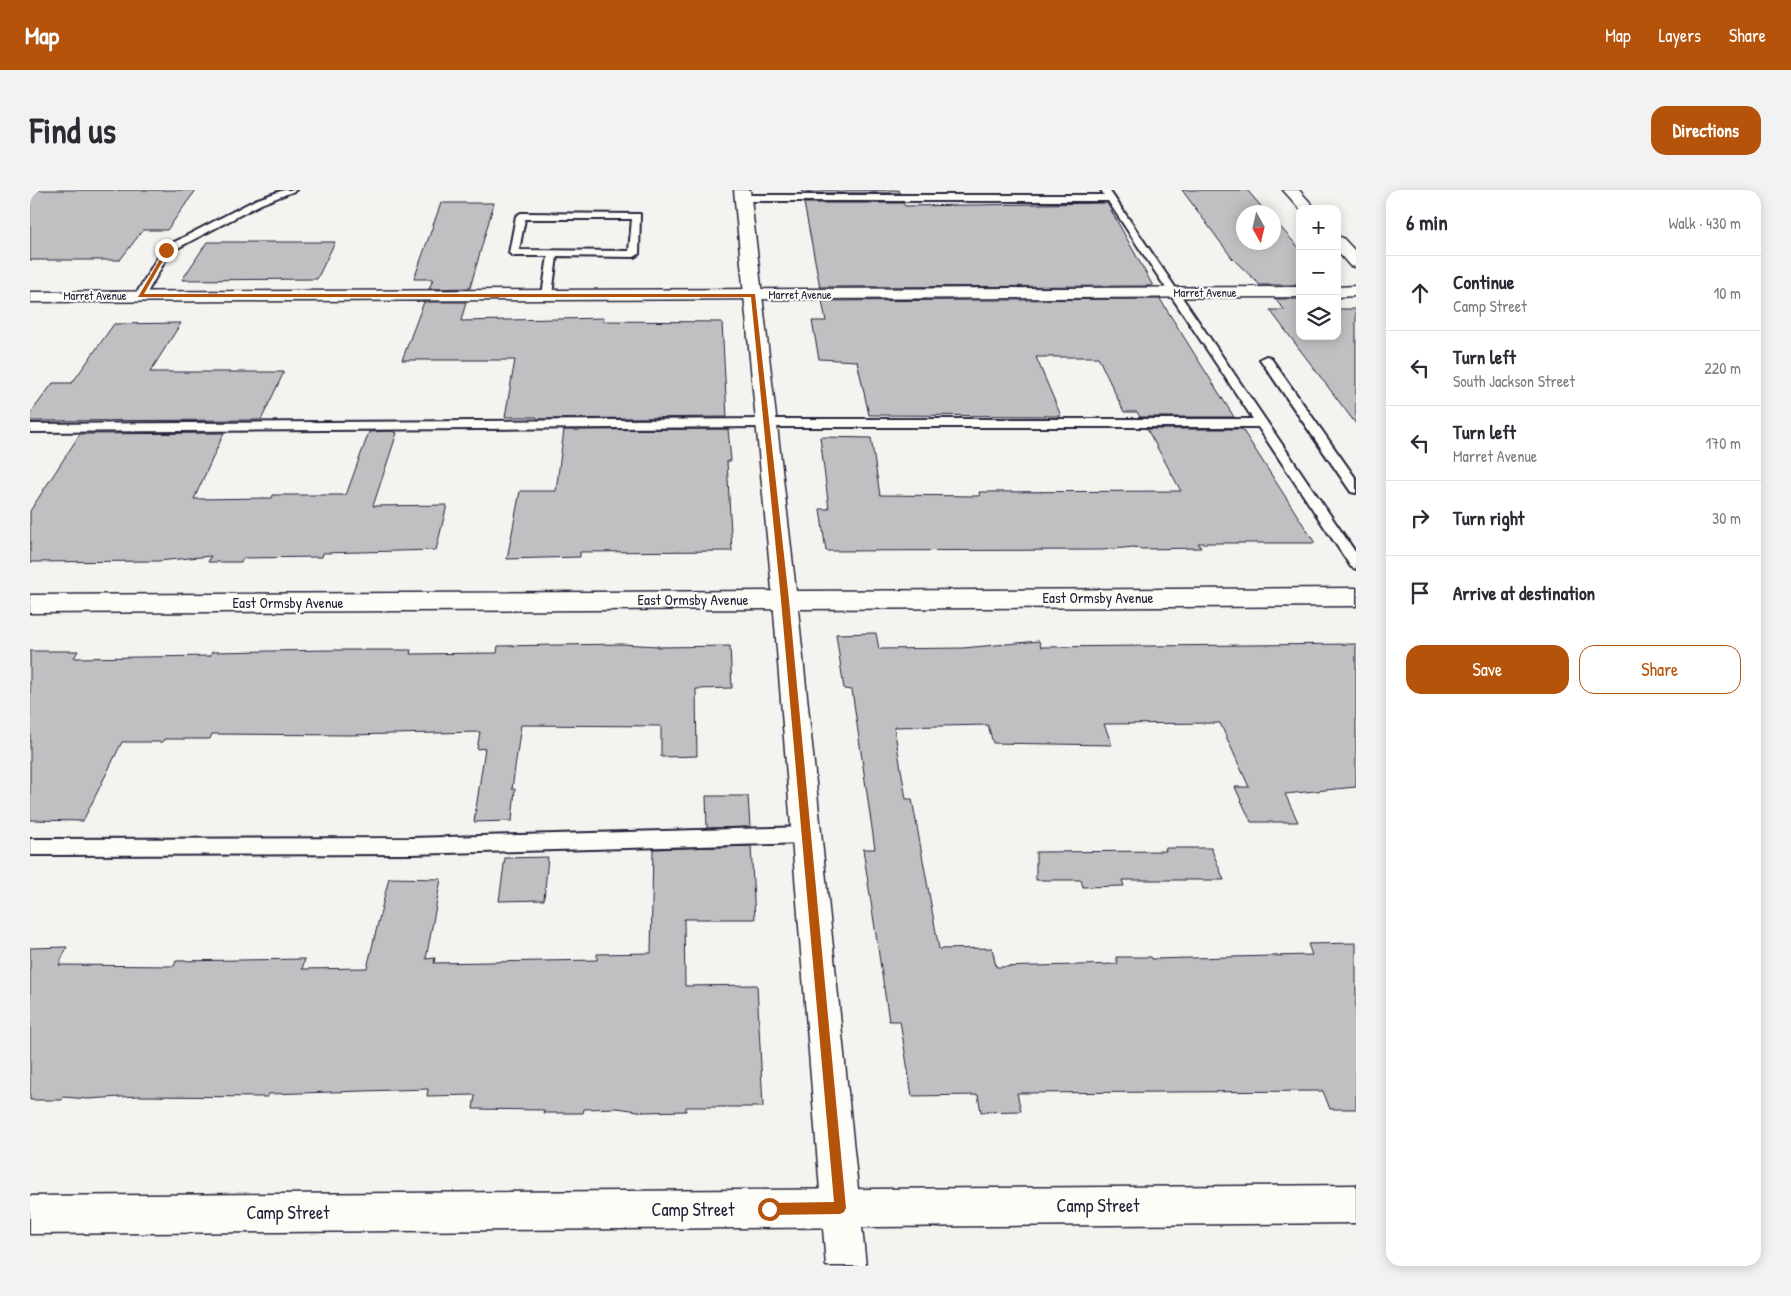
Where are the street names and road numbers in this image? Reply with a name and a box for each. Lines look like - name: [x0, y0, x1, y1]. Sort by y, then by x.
- street label: Marret Avenue: [1173, 284, 1237, 301]
- street label: Marret Avenue: [768, 286, 832, 303]
- street label: Marret Avenue: [63, 287, 127, 304]
- street label: East Ormsby Avenue: [1042, 587, 1154, 608]
- street label: East Ormsby Avenue: [637, 589, 749, 610]
- street label: East Ormsby Avenue: [232, 592, 344, 613]
- street label: Camp Street: [1057, 1193, 1140, 1218]
- street label: Camp Street: [652, 1197, 735, 1222]
- street label: Camp Street: [247, 1200, 330, 1225]

